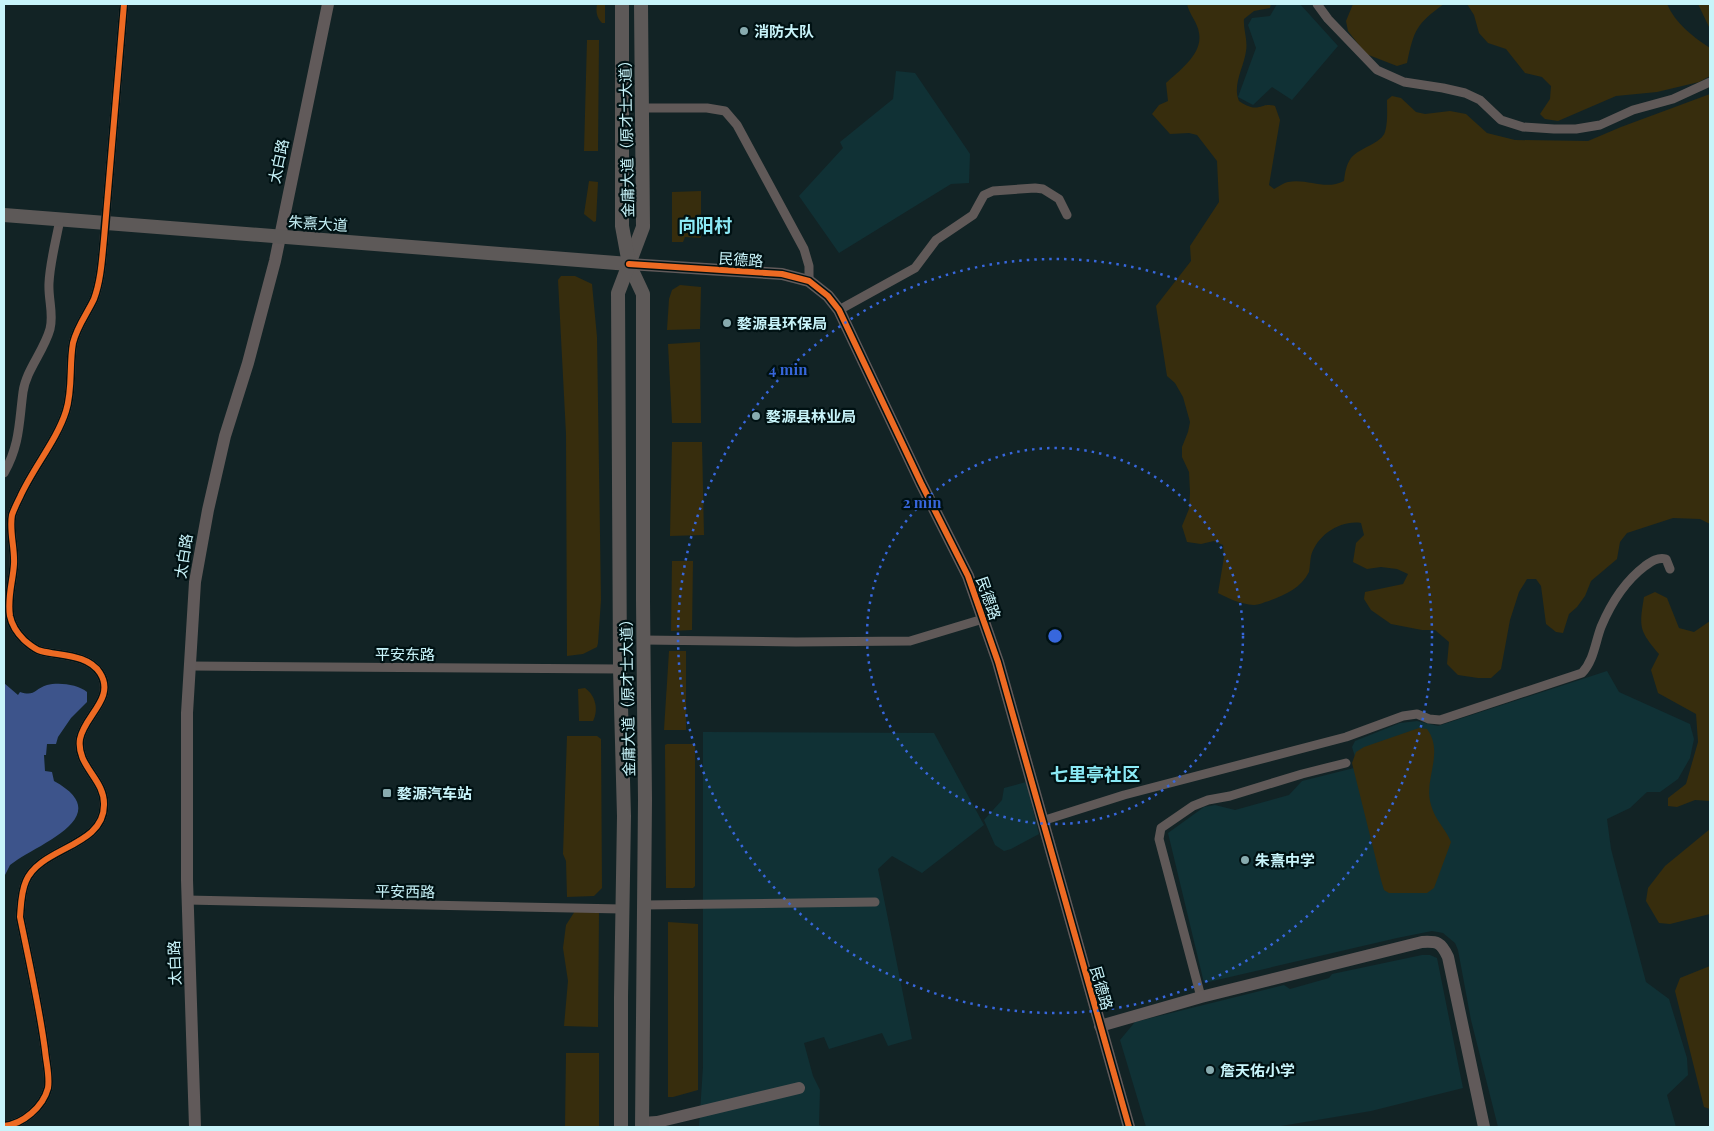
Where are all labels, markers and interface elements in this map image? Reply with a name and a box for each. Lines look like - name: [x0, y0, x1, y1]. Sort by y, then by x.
- place label: 消防大队: [754, 21, 814, 41]
- marker: 消防大队: [738, 25, 750, 37]
- street label: 金庸大道（原才士大道）: [615, 52, 637, 218]
- street label: 太白路: [264, 137, 292, 185]
- street label: 朱熹大道: [287, 211, 349, 235]
- district label: 向阳村: [678, 213, 732, 237]
- street label: 民德路: [718, 247, 764, 271]
- place label: 婺源县环保局: [737, 313, 827, 333]
- marker: 婺源县环保局: [721, 317, 733, 329]
- text: 4 min: [769, 359, 808, 379]
- place label: 婺源县林业局: [766, 406, 856, 426]
- marker: 婺源县林业局: [750, 410, 762, 422]
- text: 2 min: [903, 492, 942, 512]
- street label: 太白路: [170, 532, 196, 580]
- street label: 民德路: [972, 573, 1006, 623]
- street label: 金庸大道（原才士大道）: [616, 611, 638, 777]
- centre of rings: [1046, 627, 1064, 645]
- street label: 平安东路: [375, 644, 435, 664]
- district label: 七里亭社区: [1050, 762, 1140, 786]
- place label: 婺源汽车站: [397, 783, 472, 803]
- marker: 婺源汽车站: [381, 787, 393, 799]
- place label: 朱熹中学: [1255, 850, 1315, 870]
- marker: 朱熹中学: [1239, 854, 1251, 866]
- street label: 平安西路: [375, 880, 435, 902]
- street label: 太白路: [163, 940, 185, 986]
- street label: 民德路: [1086, 964, 1118, 1012]
- place label: 詹天佑小学: [1220, 1060, 1295, 1080]
- marker: 詹天佑小学: [1204, 1064, 1216, 1076]

